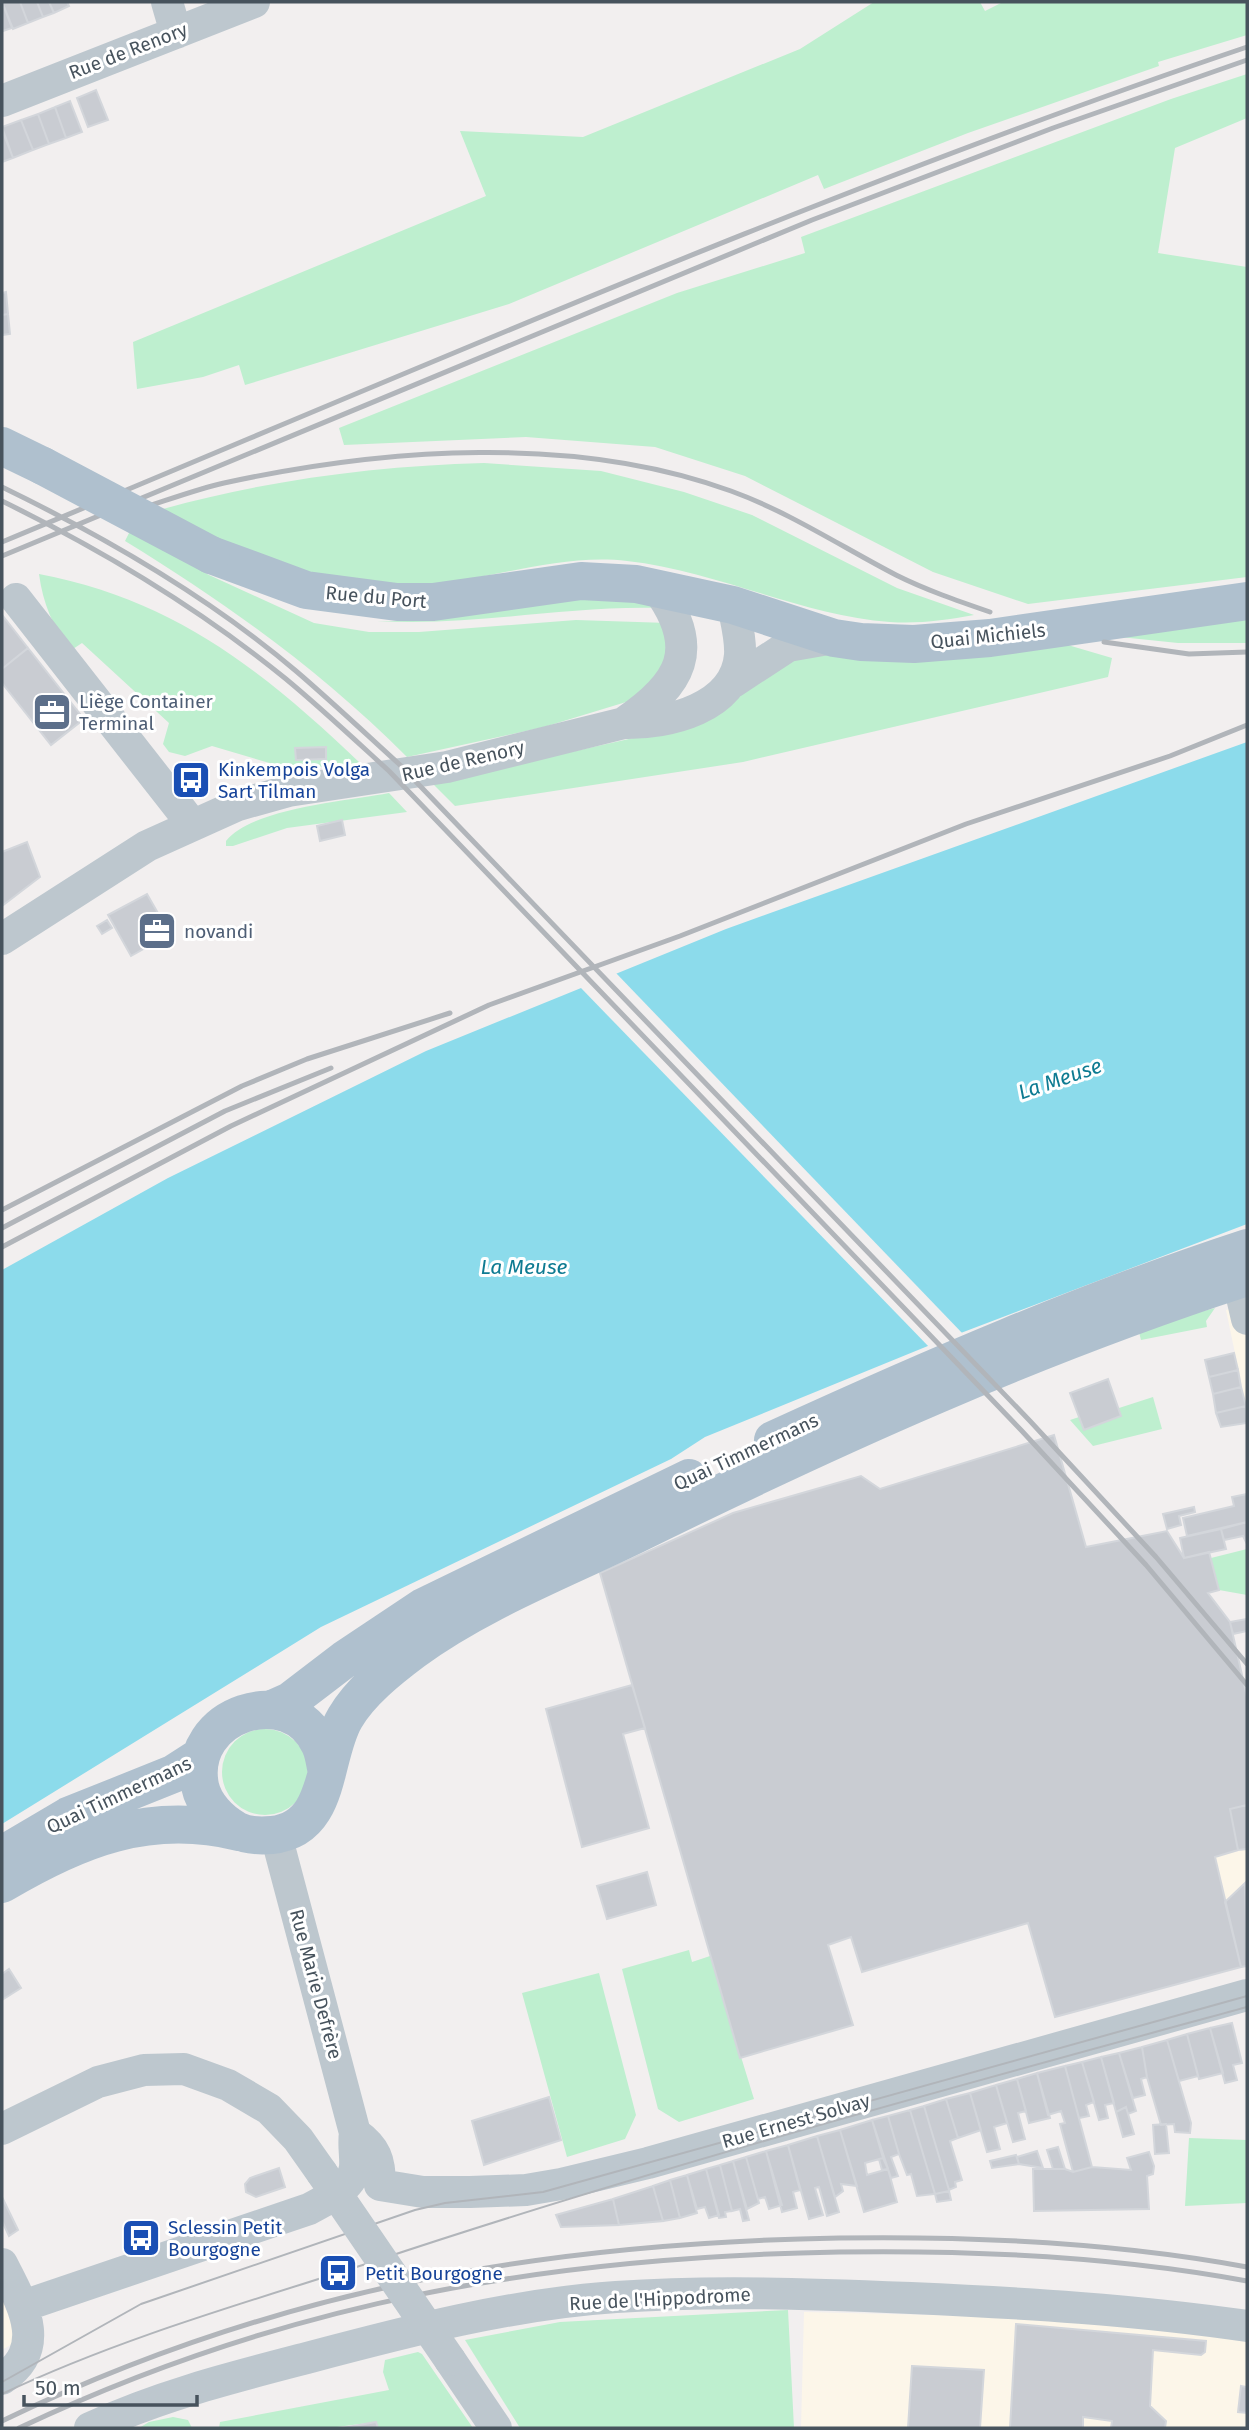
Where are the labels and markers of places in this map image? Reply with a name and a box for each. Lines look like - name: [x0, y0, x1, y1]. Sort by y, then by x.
- place label: Liège Container Terminal: [79, 690, 214, 735]
- office icon: Liège Container Terminal: [31, 691, 73, 733]
- place label: Kinkempois Volga Sart Tilman: [218, 758, 370, 803]
- bus stop icon: Kinkempois Volga Sart Tilman: [170, 759, 212, 801]
- office icon: novandi: [136, 910, 178, 952]
- place label: novandi: [184, 920, 253, 943]
- place label: Sclessin Petit Bourgogne: [168, 2216, 282, 2261]
- bus stop icon: Sclessin Petit Bourgogne: [120, 2217, 162, 2259]
- bus stop icon: Petit Bourgogne: [317, 2252, 359, 2294]
- place label: Petit Bourgogne: [365, 2262, 503, 2285]

